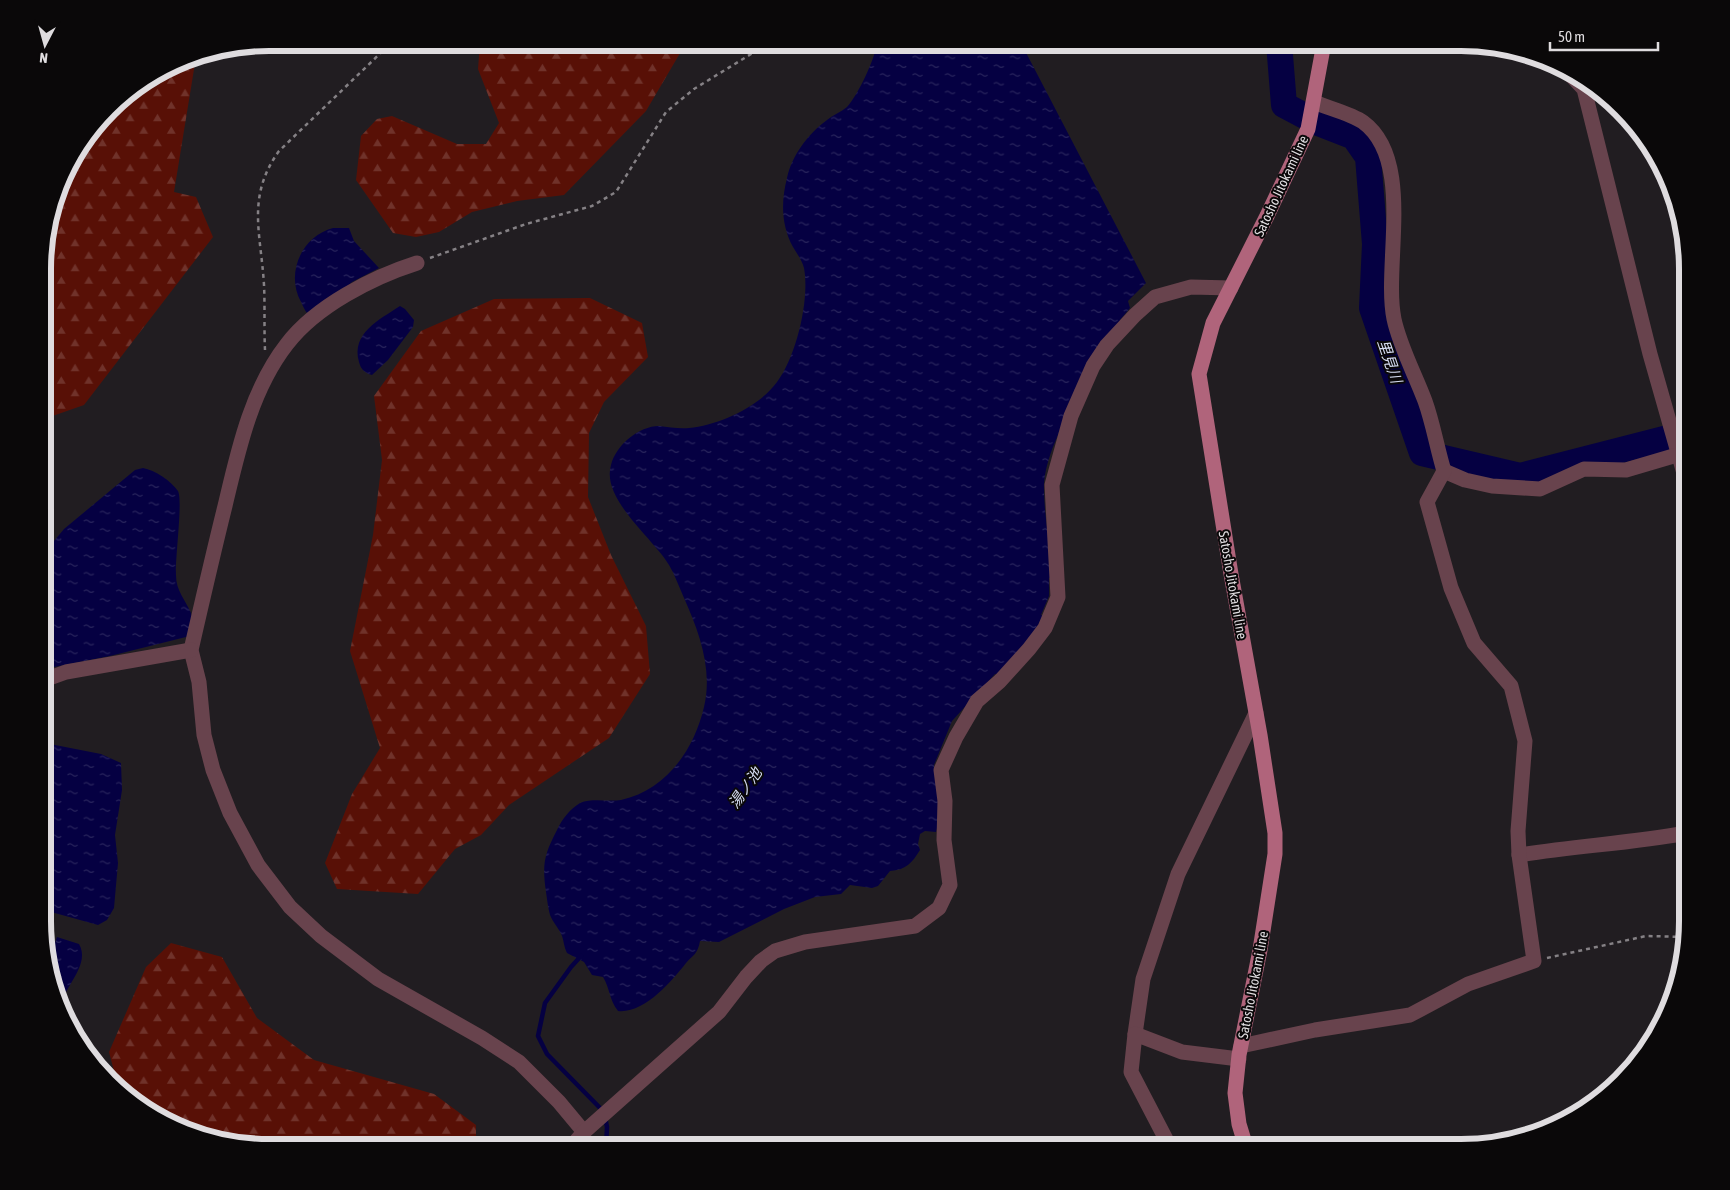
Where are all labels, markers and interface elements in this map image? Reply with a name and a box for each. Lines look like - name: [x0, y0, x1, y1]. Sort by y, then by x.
- north arrow: [20, 20, 70, 70]
- scale bar: [1550, 20, 1658, 52]
- text: 50 m: [1558, 28, 1585, 45]
- text: N: [39, 50, 49, 66]
- street label: Satosho Jitokami line: [1251, 133, 1311, 239]
- water label: 里見川: [1375, 337, 1406, 387]
- street label: Satosho Jitokami line: [1216, 530, 1250, 640]
- water label: 湯ノ池: [725, 763, 766, 811]
- street label: Satosho Jitokami line: [1235, 930, 1271, 1040]

